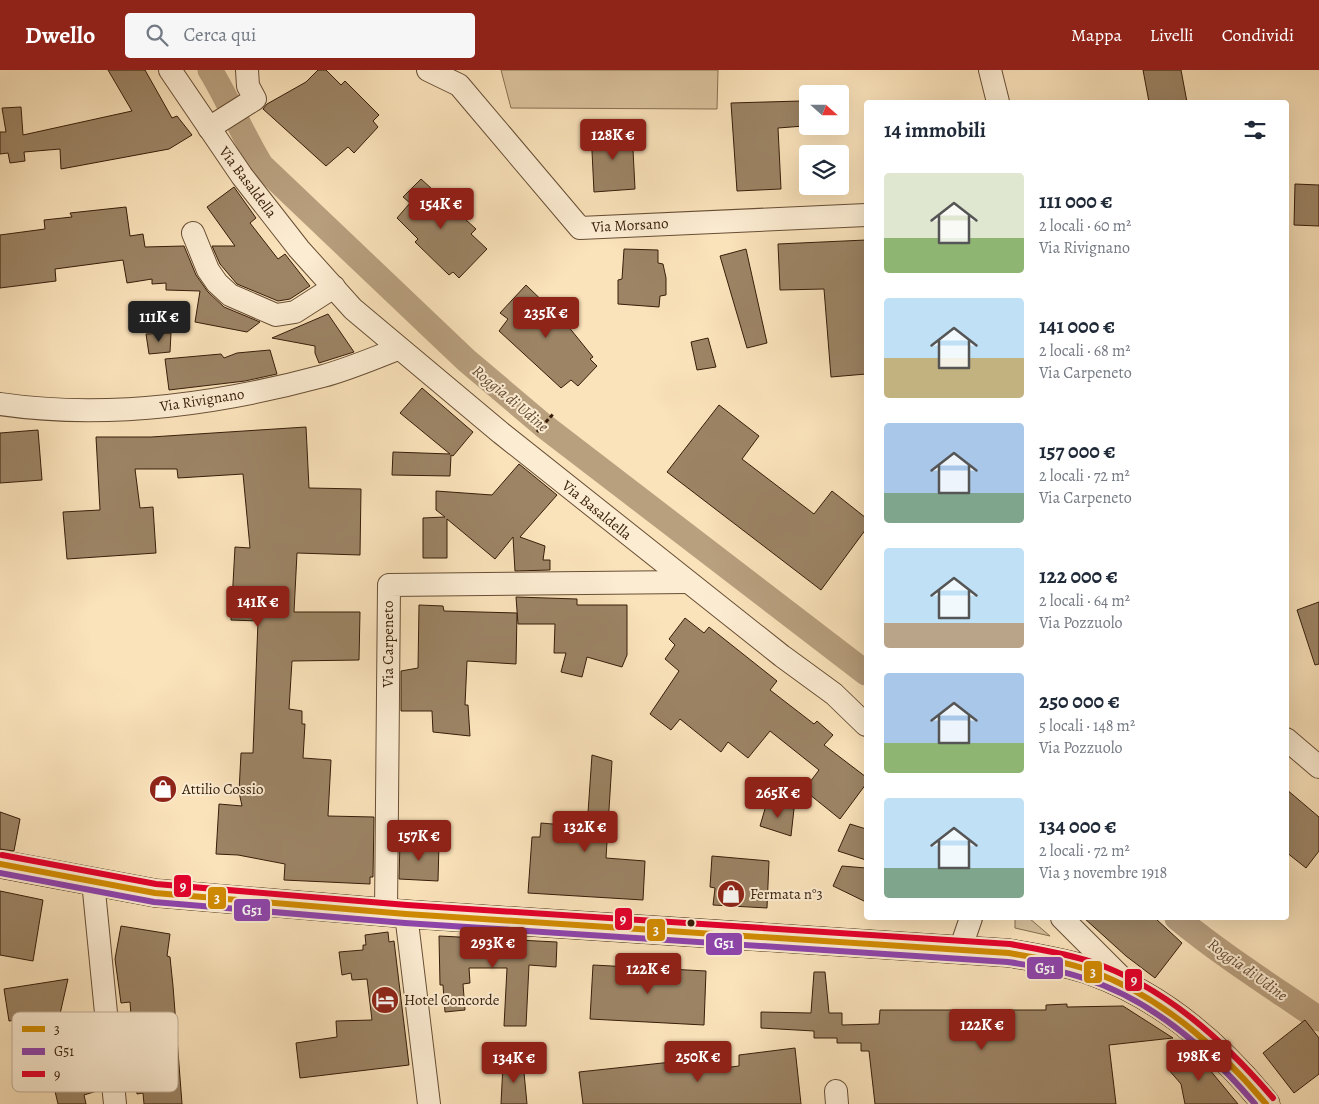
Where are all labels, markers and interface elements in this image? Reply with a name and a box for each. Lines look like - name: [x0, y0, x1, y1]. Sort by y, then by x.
- search box: [125, 13, 475, 58]
- text: Dwello: [25, 19, 95, 51]
- icon: search: [143, 21, 171, 49]
- text: Cerca qui: [183, 22, 256, 48]
- text: Mappa: [1071, 23, 1122, 47]
- text: Livelli: [1150, 23, 1194, 47]
- text: Condividi: [1222, 23, 1294, 47]
- north arrow: [799, 85, 849, 135]
- map controls: [799, 85, 849, 195]
- text: 14 immobili: [884, 116, 986, 144]
- icon: filters: [1241, 116, 1269, 144]
- pin: 128K €: [572, 118, 654, 161]
- text: 128K €: [591, 124, 635, 146]
- street label: Via Basaldella: [214, 141, 281, 222]
- button: layers: [799, 145, 849, 195]
- text: 111 000 €: [1039, 187, 1113, 215]
- pin: 154K €: [400, 188, 482, 230]
- text: 154K €: [420, 193, 462, 215]
- icon: home: [924, 193, 984, 253]
- street label: Via Morsano: [590, 213, 669, 237]
- text: 2 locali · 60 m²: [1039, 215, 1131, 237]
- text: Via Rivignano: [1039, 237, 1130, 259]
- pin: 235K €: [505, 296, 587, 339]
- pin: 111K €: [118, 300, 200, 343]
- text: 235K €: [524, 302, 568, 324]
- text: 111K €: [139, 306, 179, 328]
- text: 141 000 €: [1039, 312, 1115, 340]
- icon: home: [924, 318, 984, 378]
- text: 2 locali · 68 m²: [1039, 340, 1131, 362]
- water label: Roggia di Udine: [467, 360, 553, 437]
- text: Via Carpeneto: [1039, 362, 1132, 384]
- street label: Via Rivignano: [157, 383, 246, 417]
- text: 157 000 €: [1039, 437, 1116, 465]
- icon: home: [924, 443, 984, 503]
- text: 2 locali · 72 m²: [1039, 465, 1130, 487]
- street label: Via Basaldella: [557, 475, 636, 544]
- text: Via Carpeneto: [1039, 487, 1132, 509]
- text: 122 000 €: [1039, 562, 1118, 590]
- icon: home: [924, 568, 984, 628]
- pin: 141K €: [217, 586, 299, 628]
- text: 2 locali · 64 m²: [1039, 590, 1130, 612]
- text: 141K €: [237, 591, 279, 613]
- street label: Via Carpeneto: [378, 601, 398, 688]
- text: Via Pozzuolo: [1039, 612, 1123, 634]
- text: 250 000 €: [1039, 687, 1120, 715]
- icon: home: [924, 693, 984, 753]
- text: 5 locali · 148 m²: [1039, 715, 1135, 737]
- text: Via Pozzuolo: [1039, 737, 1123, 759]
- shop icon: Attilio Cossio: [148, 774, 178, 804]
- pin: 265K €: [737, 776, 819, 819]
- place label: Attilio Cossio: [181, 779, 264, 799]
- text: 265K €: [756, 782, 800, 804]
- pin: 132K €: [544, 810, 626, 853]
- text: 134 000 €: [1039, 812, 1116, 840]
- text: 132K €: [564, 816, 606, 838]
- icon: home: [924, 818, 984, 878]
- pin: 157K €: [378, 820, 460, 862]
- text: 157K €: [398, 825, 440, 847]
- text: 2 locali · 72 m²: [1039, 840, 1130, 862]
- text: Via 3 novembre 1918: [1039, 862, 1167, 884]
- line badge: 9: [173, 874, 192, 898]
- text: 9: [180, 877, 187, 896]
- shop icon: Fermata n°3: [716, 879, 746, 909]
- place label: Fermata n°3: [750, 884, 823, 904]
- line badge: 3: [207, 886, 227, 910]
- text: 3: [214, 889, 220, 908]
- line badge: G51: [233, 898, 271, 922]
- text: G51: [242, 901, 262, 920]
- line badge: 9: [614, 907, 633, 931]
- text: 9: [620, 910, 627, 929]
- line badge: 3: [646, 918, 666, 942]
- unlabelled marker: [686, 918, 696, 928]
- text: 3: [653, 921, 659, 940]
- pin: 293K €: [452, 926, 534, 969]
- text: 293K €: [471, 932, 515, 954]
- line badge: G51: [705, 932, 743, 956]
- water label: Roggia di Udine: [1203, 933, 1292, 1006]
- text: G51: [714, 934, 734, 953]
- pin: 122K €: [607, 952, 689, 995]
- line badge: G51: [1026, 956, 1064, 980]
- text: 122K €: [626, 958, 670, 980]
- text: G51: [1035, 959, 1055, 978]
- line badge: 3: [1083, 960, 1103, 984]
- text: 3: [1090, 963, 1096, 982]
- line badge: 9: [1124, 968, 1143, 992]
- text: 9: [1131, 971, 1138, 990]
- hotel icon: Hotel Concorde: [370, 985, 400, 1015]
- place label: Hotel Concorde: [404, 990, 500, 1010]
- pin: 122K €: [941, 1008, 1023, 1051]
- legend: [12, 1012, 178, 1092]
- text: 122K €: [960, 1014, 1004, 1036]
- text: 3: [54, 1020, 60, 1039]
- pin: 250K €: [657, 1040, 739, 1083]
- pin: 198K €: [1158, 1040, 1240, 1082]
- text: G51: [54, 1042, 74, 1061]
- pin: 134K €: [473, 1042, 555, 1084]
- text: 198K €: [1177, 1045, 1221, 1067]
- text: 250K €: [675, 1046, 721, 1068]
- text: 134K €: [493, 1047, 535, 1069]
- text: 9: [54, 1065, 60, 1084]

